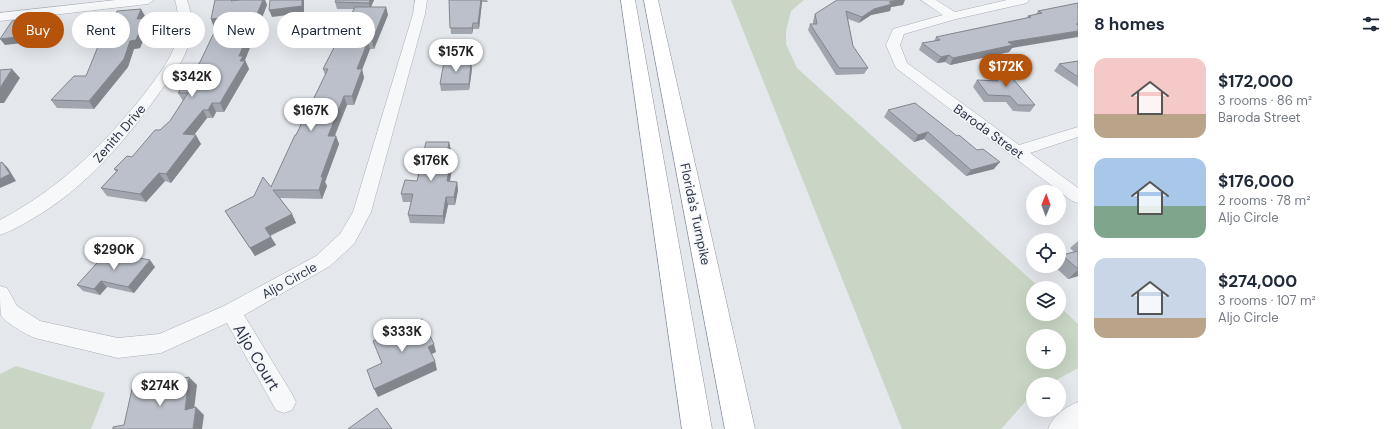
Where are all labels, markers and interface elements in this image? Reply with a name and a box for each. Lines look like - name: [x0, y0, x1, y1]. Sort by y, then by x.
- chip: Buy: [12, 12, 64, 48]
- chip: Rent: [72, 12, 130, 48]
- chip: Filters: [138, 12, 205, 48]
- chip: New: [213, 12, 269, 48]
- chip: Apartment: [277, 12, 375, 48]
- text: 8 homes: [1094, 13, 1165, 35]
- icon: filters: [1360, 13, 1382, 35]
- pin: $157K: [428, 39, 484, 73]
- text: $157K: [438, 43, 474, 60]
- pin: $172K: [978, 54, 1034, 88]
- text: $172K: [988, 58, 1024, 75]
- pin: $342K: [164, 64, 220, 98]
- text: $342K: [172, 68, 212, 85]
- text: $172,000: [1218, 70, 1293, 92]
- icon: home: [1126, 74, 1174, 122]
- text: 3 rooms · 86 m²: [1218, 92, 1312, 109]
- pin: $167K: [283, 98, 339, 132]
- street label: Baroda Street: [950, 100, 1027, 163]
- street label: Zenith Drive: [89, 101, 149, 166]
- text: $167K: [293, 102, 329, 119]
- text: Baroda Street: [1218, 109, 1301, 126]
- pin: $176K: [403, 148, 459, 182]
- text: $176K: [413, 152, 449, 169]
- street label: Florida's Turnpike: [676, 162, 715, 267]
- text: $176,000: [1218, 170, 1294, 192]
- icon: home: [1126, 174, 1174, 222]
- north arrow: [1026, 185, 1066, 225]
- map controls: [1026, 185, 1066, 417]
- text: 2 rooms · 78 m²: [1218, 192, 1310, 209]
- text: Aljo Circle: [1218, 209, 1279, 226]
- button: locate: [1026, 233, 1066, 273]
- pin: $290K: [86, 237, 142, 271]
- text: $290K: [93, 241, 135, 258]
- street label: Aljo Circle: [259, 258, 320, 303]
- text: $274,000: [1218, 270, 1297, 292]
- icon: home: [1126, 274, 1174, 322]
- button: layers: [1026, 281, 1066, 321]
- text: 3 rooms · 107 m²: [1218, 292, 1316, 309]
- text: Aljo Circle: [1218, 309, 1279, 326]
- pin: $333K: [374, 319, 430, 353]
- street label: Aljo Court: [228, 320, 285, 394]
- text: $333K: [382, 323, 422, 340]
- button: +: [1026, 329, 1066, 369]
- pin: $274K: [132, 373, 188, 407]
- text: $274K: [141, 377, 179, 394]
- button: −: [1026, 377, 1066, 417]

